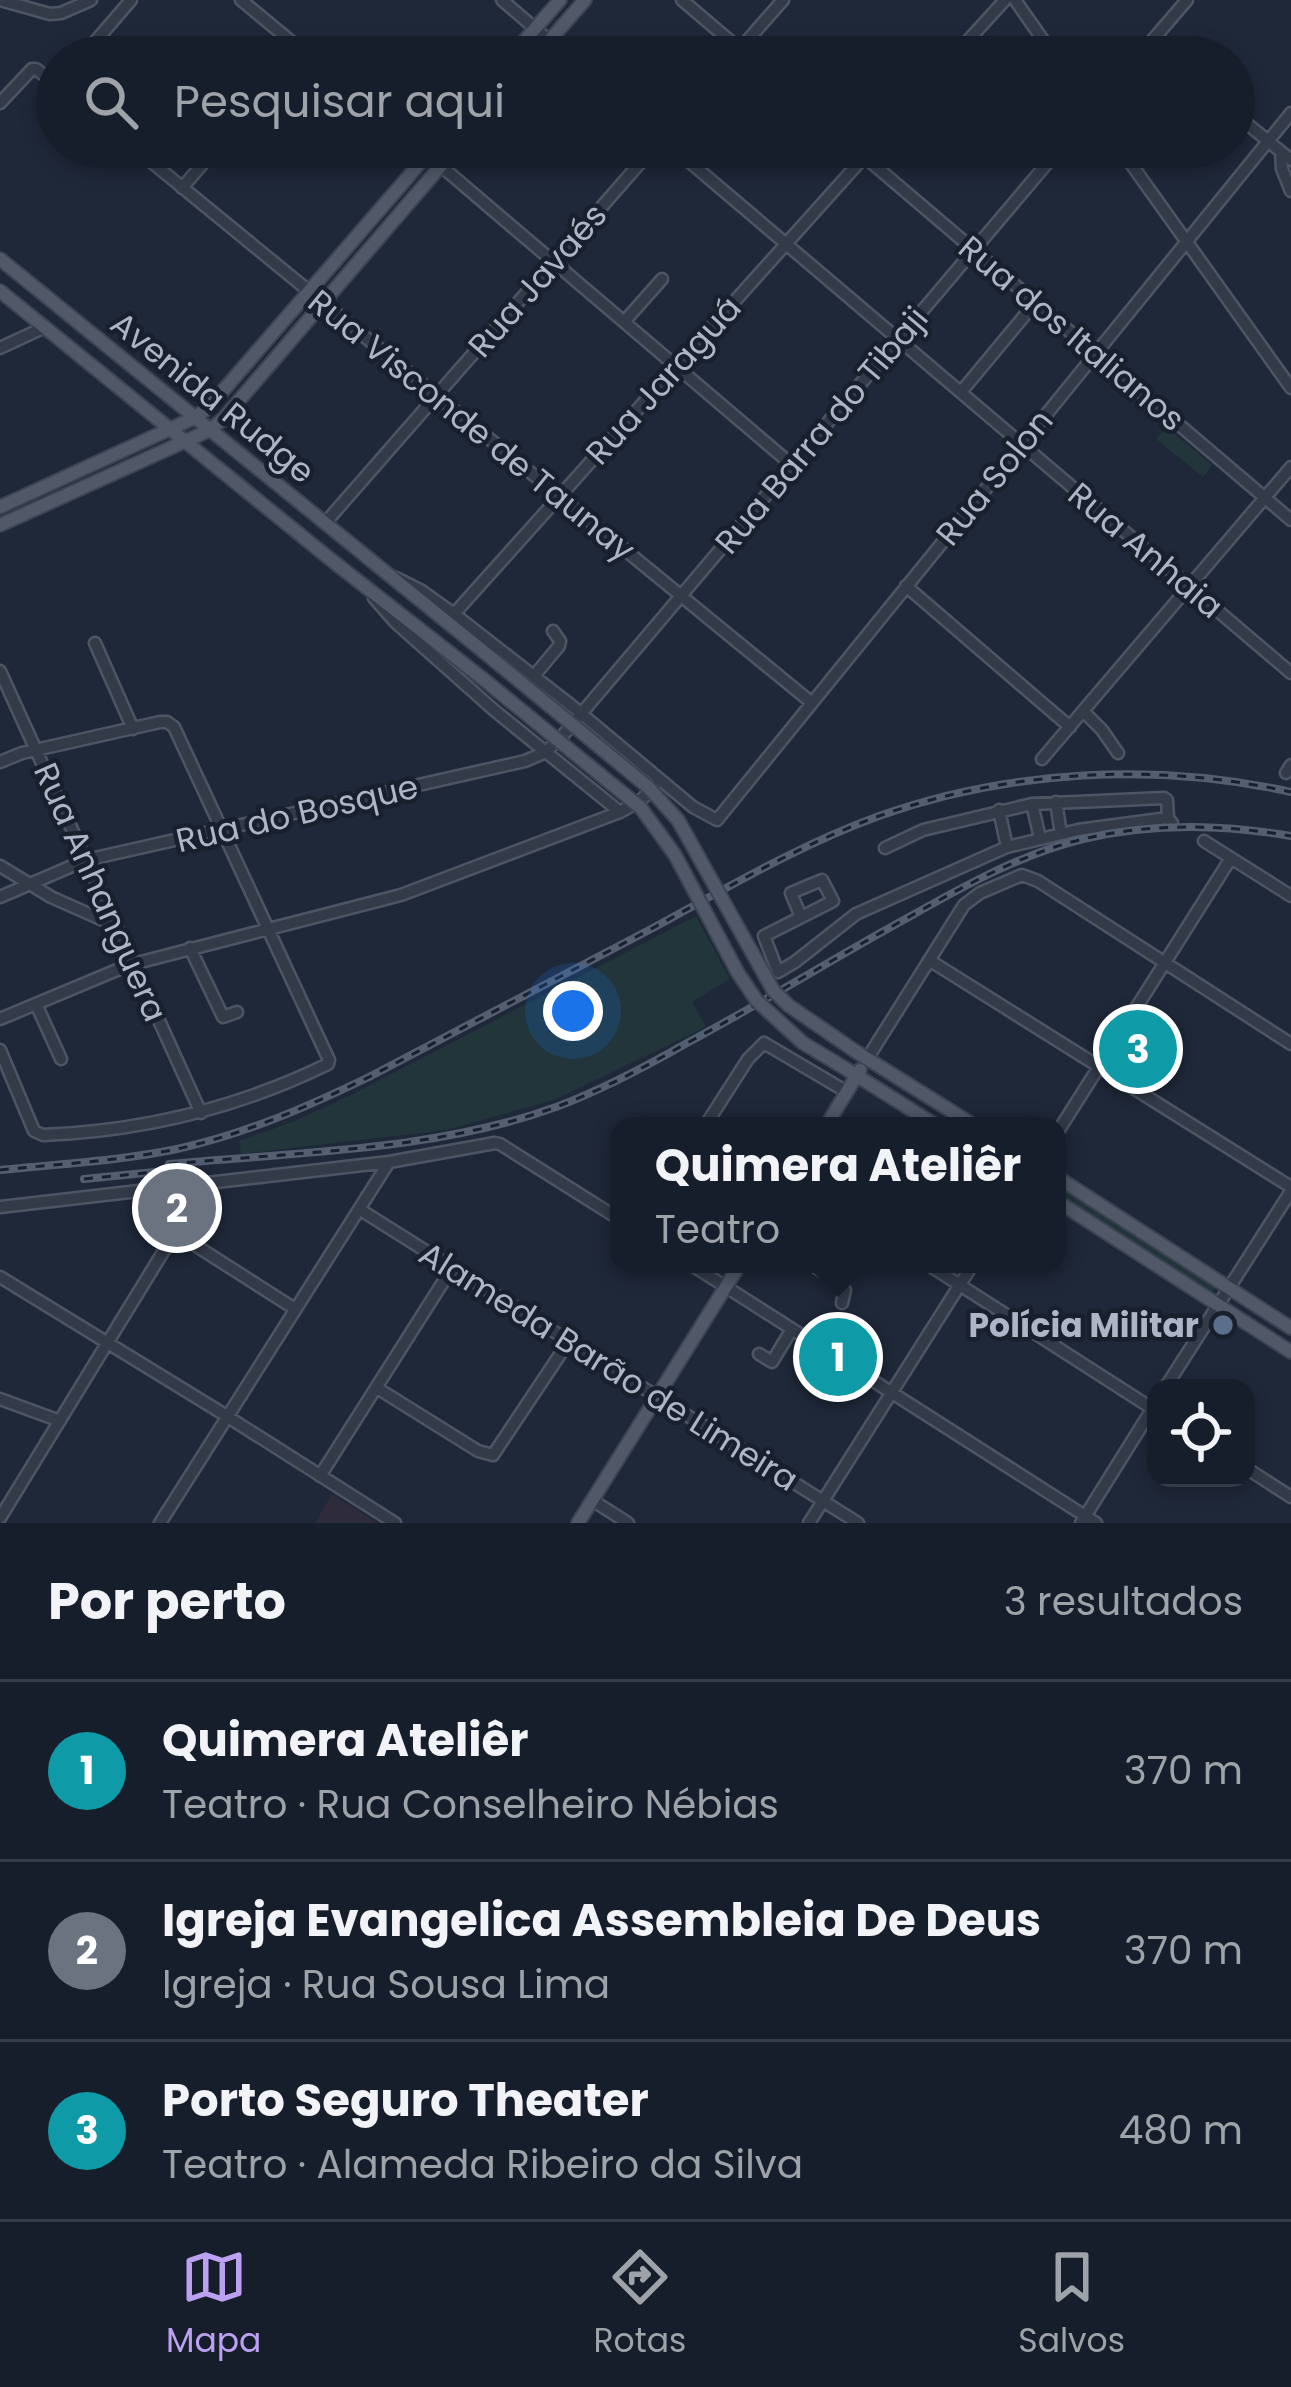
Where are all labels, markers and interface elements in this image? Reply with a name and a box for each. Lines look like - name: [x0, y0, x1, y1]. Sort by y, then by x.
- search box: [36, 36, 1255, 168]
- icon: search: [78, 69, 144, 135]
- text: Pesquisar aqui: [174, 70, 505, 133]
- street label: Rua Javaés: [457, 193, 618, 368]
- street label: Rua dos Italianos: [948, 225, 1195, 442]
- street label: Rua Visconde de Taunay: [298, 279, 646, 573]
- street label: Rua Jaraguá: [575, 286, 752, 475]
- street label: Rua Barra do Tibaji: [704, 297, 939, 564]
- street label: Avenida Rudge: [101, 300, 325, 494]
- street label: Rua Solon: [925, 399, 1064, 556]
- street label: Rua Anhaia: [1058, 471, 1233, 629]
- street label: Rua Anhanguera: [22, 755, 179, 1029]
- street label: Rua do Bosque: [171, 763, 423, 864]
- your location: [543, 981, 603, 1041]
- pin: 3: [1099, 1004, 1177, 1094]
- popup: [610, 1117, 1066, 1273]
- text: Quimera Ateliêr: [655, 1134, 1021, 1197]
- pin: 2: [138, 1163, 216, 1253]
- text: Teatro: [655, 1202, 780, 1257]
- street label: Alameda Barão de Limeira: [410, 1230, 807, 1503]
- place label: Polícia Militar: [969, 1302, 1199, 1349]
- pin: 1: [799, 1312, 877, 1402]
- marker: Polícia Militar: [1210, 1312, 1236, 1338]
- map controls: [1147, 1379, 1255, 1487]
- button: locate: [1147, 1379, 1255, 1487]
- text: Por perto: [48, 1565, 286, 1637]
- text: 3 resultados: [1004, 1574, 1243, 1629]
- text: Quimera Ateliêr: [162, 1709, 528, 1772]
- text: 1: [80, 1743, 94, 1798]
- text: 370 m: [1124, 1743, 1243, 1798]
- text: Teatro · Rua Conselheiro Nébias: [162, 1777, 779, 1832]
- text: Igreja Evangelica Assembleia De Deus: [162, 1889, 1041, 1952]
- text: 2: [76, 1923, 98, 1978]
- text: 370 m: [1124, 1923, 1243, 1978]
- text: Igreja · Rua Sousa Lima: [162, 1957, 610, 2012]
- text: Porto Seguro Theater: [162, 2069, 649, 2132]
- text: 3: [75, 2103, 99, 2158]
- text: 480 m: [1119, 2103, 1243, 2158]
- text: Teatro · Alameda Ribeiro da Silva: [162, 2137, 803, 2192]
- tab: Mapa: [166, 2244, 261, 2366]
- tab: Rotas: [593, 2244, 686, 2366]
- tab: Salvos: [1018, 2244, 1125, 2366]

